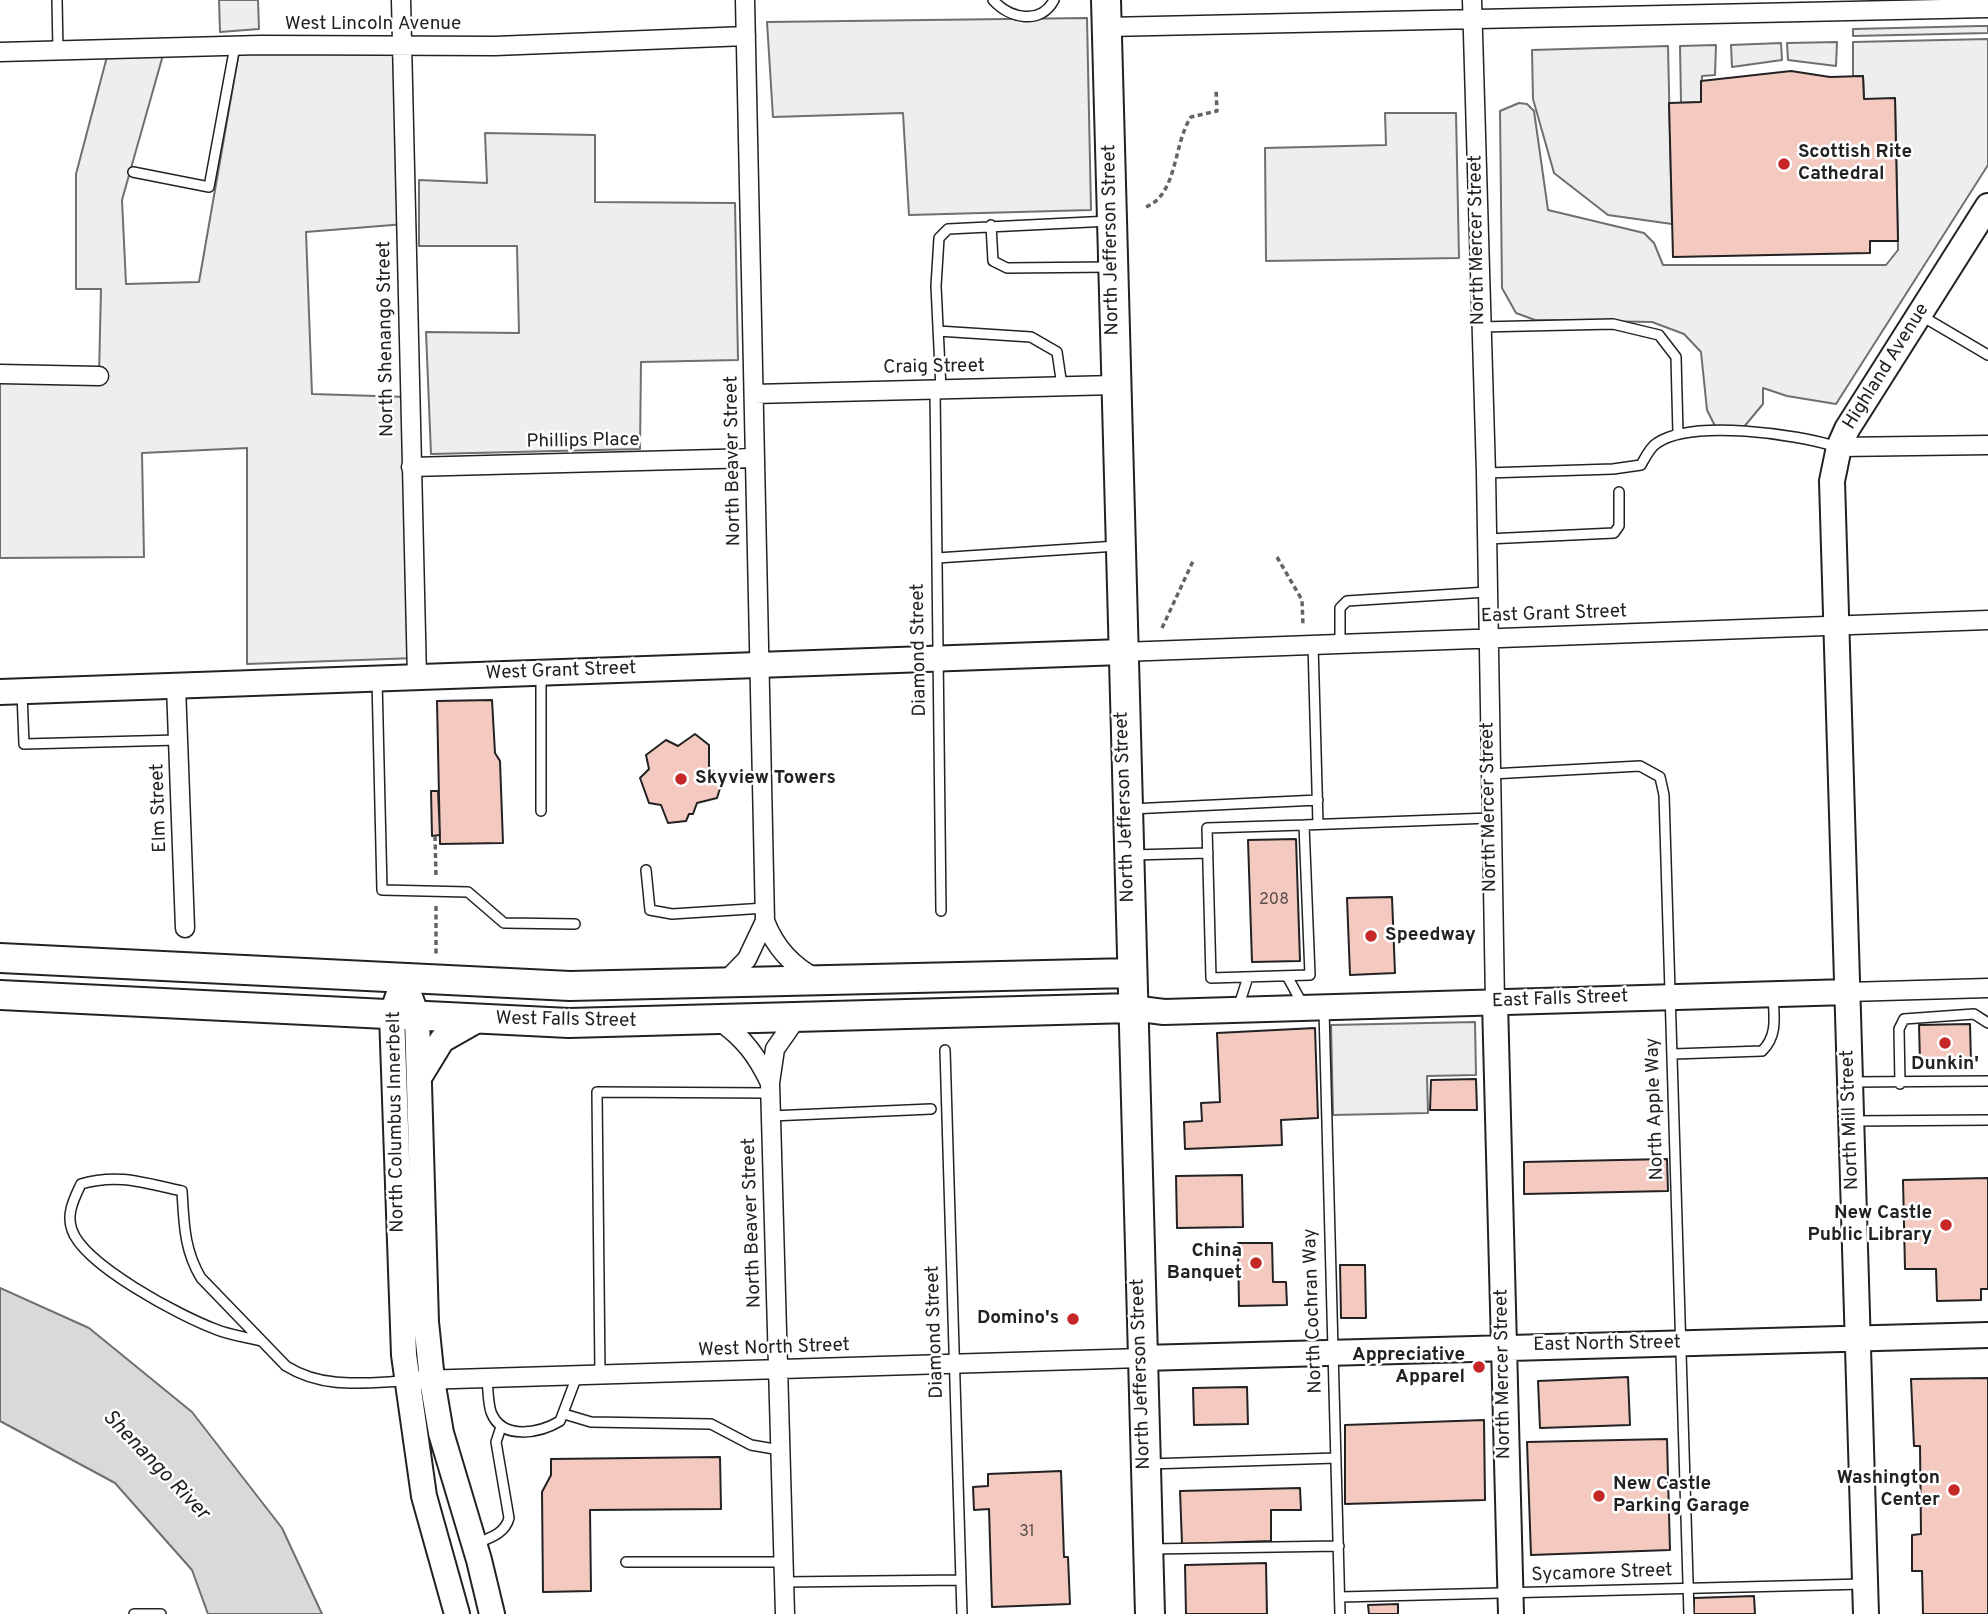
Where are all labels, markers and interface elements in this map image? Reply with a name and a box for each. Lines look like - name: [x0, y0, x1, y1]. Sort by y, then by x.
- street label: West Lincoln Avenue: [285, 14, 461, 36]
- place label: Scottish Rite Cathedral: [1798, 142, 1912, 186]
- street label: North Jefferson Street: [1099, 144, 1125, 336]
- street label: North Mercer Street: [1465, 155, 1491, 325]
- marker: Scottish Rite Cathedral: [1776, 156, 1792, 172]
- street label: North Shenango Street: [374, 241, 400, 437]
- street label: Highland Avenue: [1839, 300, 1935, 434]
- street label: Craig Street: [883, 356, 985, 380]
- street label: North Beaver Street: [721, 376, 747, 546]
- street label: Phillips Place: [526, 430, 640, 454]
- street label: Diamond Street: [907, 583, 933, 717]
- street label: East Grant Street: [1480, 601, 1628, 629]
- street label: West Grant Street: [485, 658, 637, 686]
- street label: North Jefferson Street: [1111, 711, 1141, 903]
- street label: North Mercer Street: [1477, 722, 1503, 892]
- street label: Elm Street: [147, 763, 173, 853]
- place label: Skyview Towers: [695, 768, 836, 790]
- marker: Skyview Towers: [673, 771, 689, 787]
- house number: 208: [1259, 891, 1289, 911]
- place label: Speedway: [1385, 925, 1476, 947]
- marker: Speedway: [1363, 928, 1379, 944]
- street label: East Falls Street: [1491, 986, 1629, 1014]
- street label: West Falls Street: [495, 1008, 637, 1034]
- street label: North Columbus Innerbelt: [384, 1011, 410, 1233]
- marker: Dunkin': [1937, 1035, 1953, 1051]
- street label: North Apple Way: [1642, 1037, 1670, 1181]
- street label: North Mill Street: [1837, 1049, 1865, 1191]
- place label: Dunkin': [1911, 1054, 1979, 1076]
- street label: North Beaver Street: [739, 1137, 767, 1309]
- place label: New Castle Public Library: [1808, 1203, 1932, 1247]
- marker: New Castle Public Library: [1938, 1217, 1954, 1233]
- street label: North Cochran Way: [1300, 1228, 1328, 1394]
- place label: China Banquet: [1167, 1241, 1242, 1285]
- marker: China Banquet: [1248, 1255, 1264, 1271]
- street label: Diamond Street: [922, 1265, 950, 1399]
- street label: North Jefferson Street: [1127, 1278, 1157, 1470]
- street label: North Mercer Street: [1491, 1289, 1517, 1459]
- place label: Domino's: [977, 1308, 1059, 1330]
- marker: Domino's: [1065, 1311, 1081, 1327]
- street label: East North Street: [1533, 1332, 1681, 1358]
- street label: West North Street: [698, 1335, 850, 1363]
- place label: Appreciative Apparel: [1352, 1345, 1465, 1389]
- marker: Appreciative Apparel: [1471, 1359, 1487, 1375]
- water label: Shenango River: [96, 1406, 214, 1526]
- place label: Washington Center: [1837, 1468, 1940, 1512]
- place label: New Castle Parking Garage: [1613, 1474, 1750, 1518]
- marker: Washington Center: [1946, 1482, 1962, 1498]
- marker: New Castle Parking Garage: [1591, 1488, 1607, 1504]
- house number: 31: [1019, 1523, 1035, 1543]
- street label: Sycamore Street: [1531, 1560, 1673, 1588]

